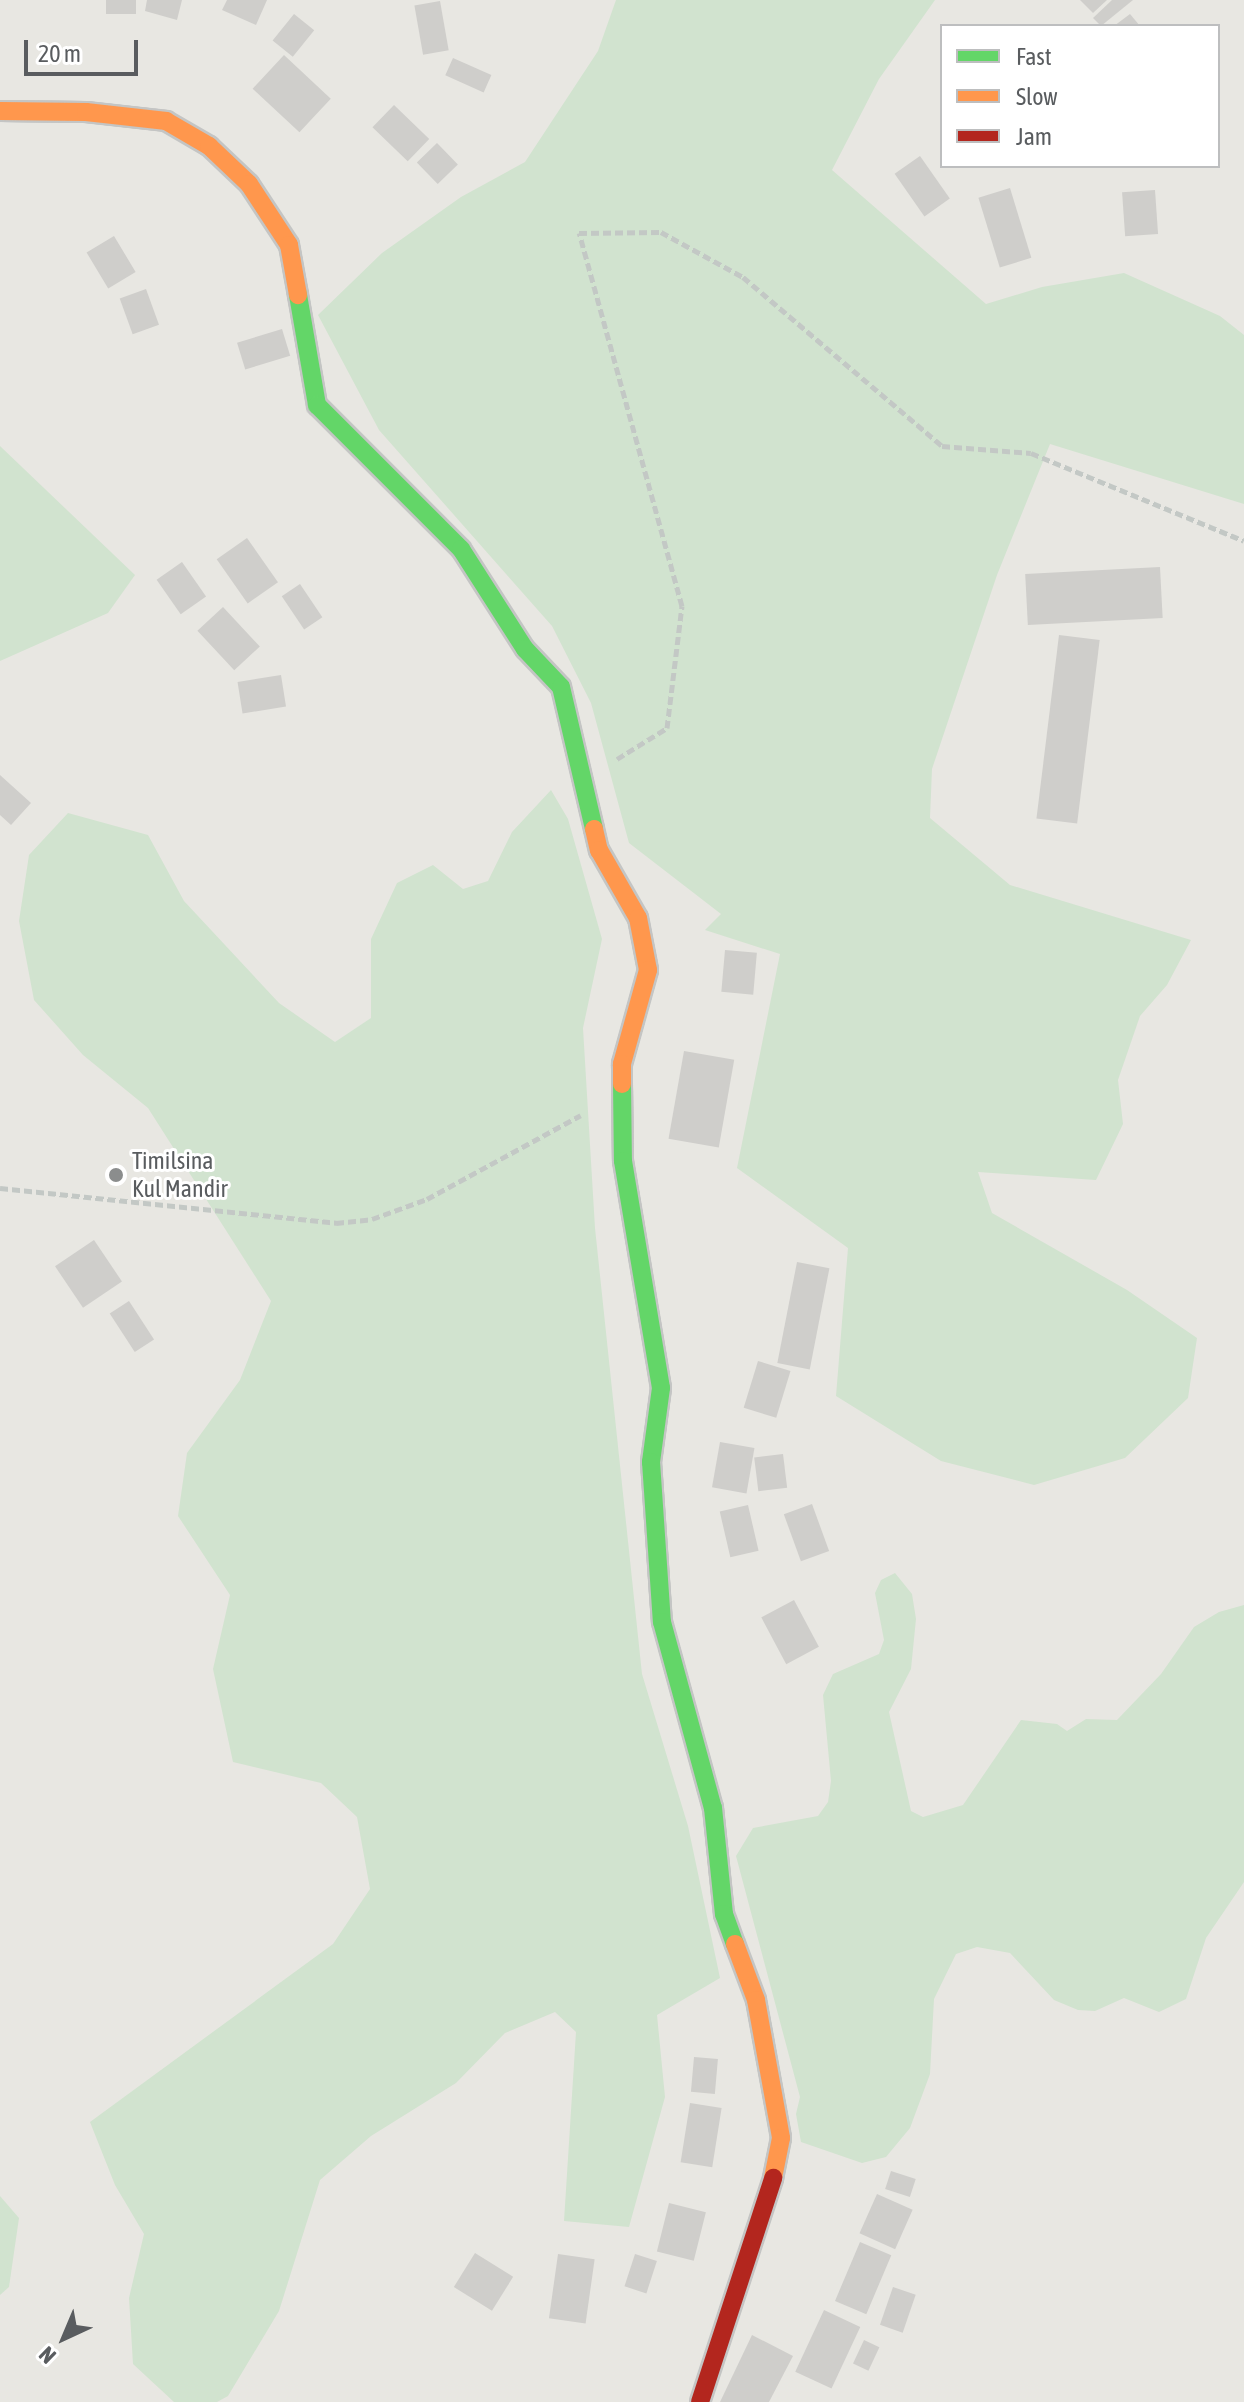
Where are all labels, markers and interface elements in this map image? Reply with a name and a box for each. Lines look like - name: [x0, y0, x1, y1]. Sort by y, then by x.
- scale bar: [28, 24, 142, 74]
- legend: [940, 24, 1220, 168]
- text: 20 m: [38, 40, 81, 67]
- text: Fast: [1016, 43, 1052, 70]
- text: Slow: [1016, 83, 1058, 110]
- text: Jam: [1016, 123, 1052, 150]
- place label: Timilsina Kul Mandir: [132, 1147, 228, 1203]
- marker: Timilsina Kul Mandir: [107, 1166, 125, 1184]
- north arrow: [24, 2298, 104, 2378]
- text: N: [34, 2341, 61, 2369]

